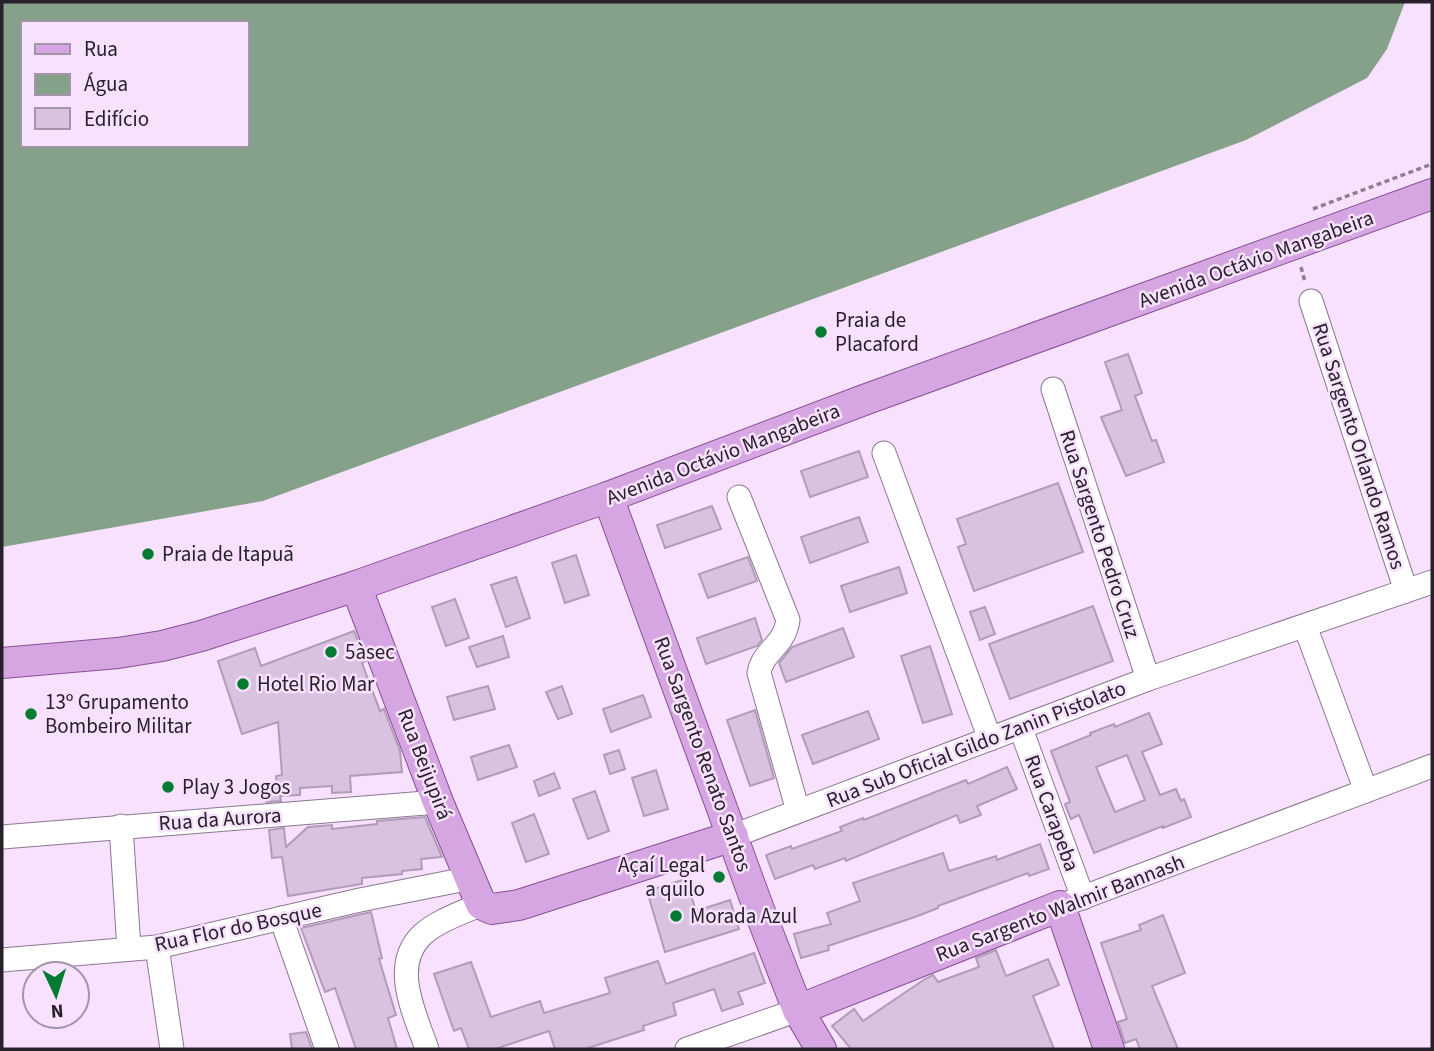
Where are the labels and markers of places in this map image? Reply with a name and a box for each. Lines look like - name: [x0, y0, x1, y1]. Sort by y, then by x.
- place label: Praia de Placaford: [835, 305, 919, 359]
- marker: Praia de Placaford: [813, 324, 829, 340]
- place label: Praia de Itapuã: [162, 539, 294, 569]
- marker: Praia de Itapuã: [140, 546, 156, 562]
- place label: 5àsec: [345, 637, 395, 667]
- marker: 5àsec: [323, 644, 339, 660]
- place label: Hotel Rio Mar: [257, 669, 375, 699]
- marker: Hotel Rio Mar: [235, 676, 251, 692]
- place label: 13º Grupamento Bombeiro Militar: [45, 687, 192, 741]
- marker: 13º Grupamento Bombeiro Militar: [23, 706, 39, 722]
- place label: Play 3 Jogos: [182, 772, 291, 802]
- marker: Play 3 Jogos: [160, 779, 176, 795]
- place label: Açaí Legal a quilo: [618, 850, 705, 904]
- marker: Açaí Legal a quilo: [711, 869, 727, 885]
- place label: Morada Azul: [690, 901, 797, 931]
- marker: Morada Azul: [668, 908, 684, 924]

